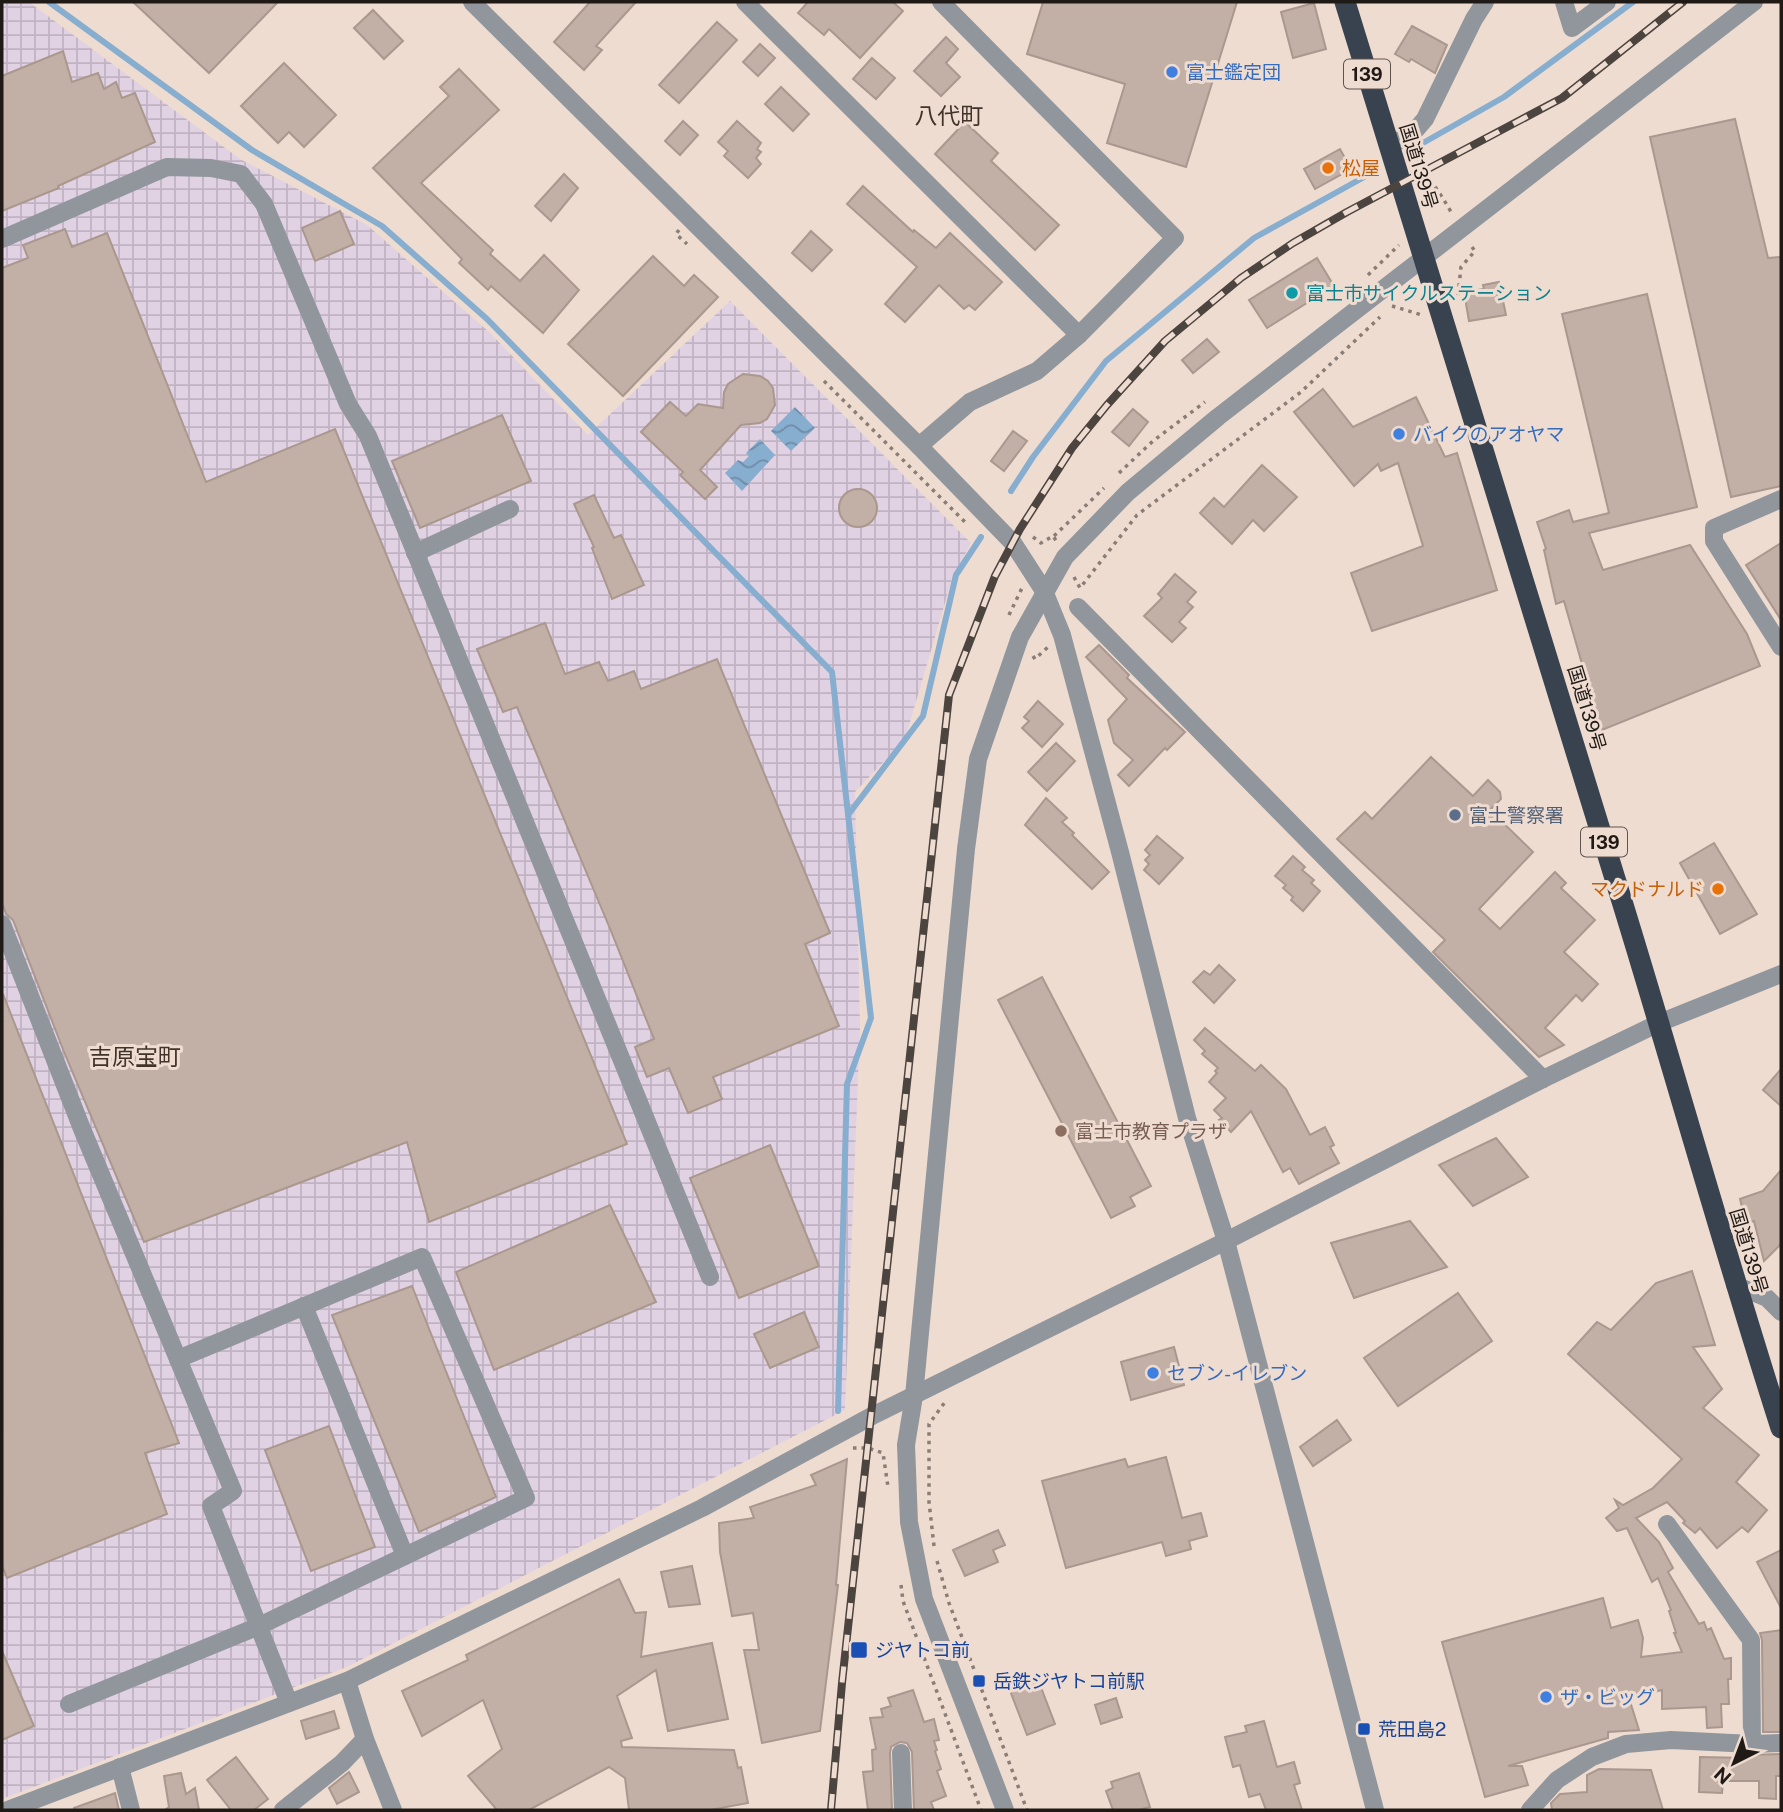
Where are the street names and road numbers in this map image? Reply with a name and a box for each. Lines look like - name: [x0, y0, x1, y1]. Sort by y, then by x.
- road number: 139: [1344, 60, 1390, 88]
- street label: 国道139号: [1396, 120, 1442, 212]
- street label: 国道139号: [1564, 662, 1610, 754]
- road number: 139: [1581, 828, 1627, 856]
- street label: 国道139号: [1726, 1205, 1772, 1297]

